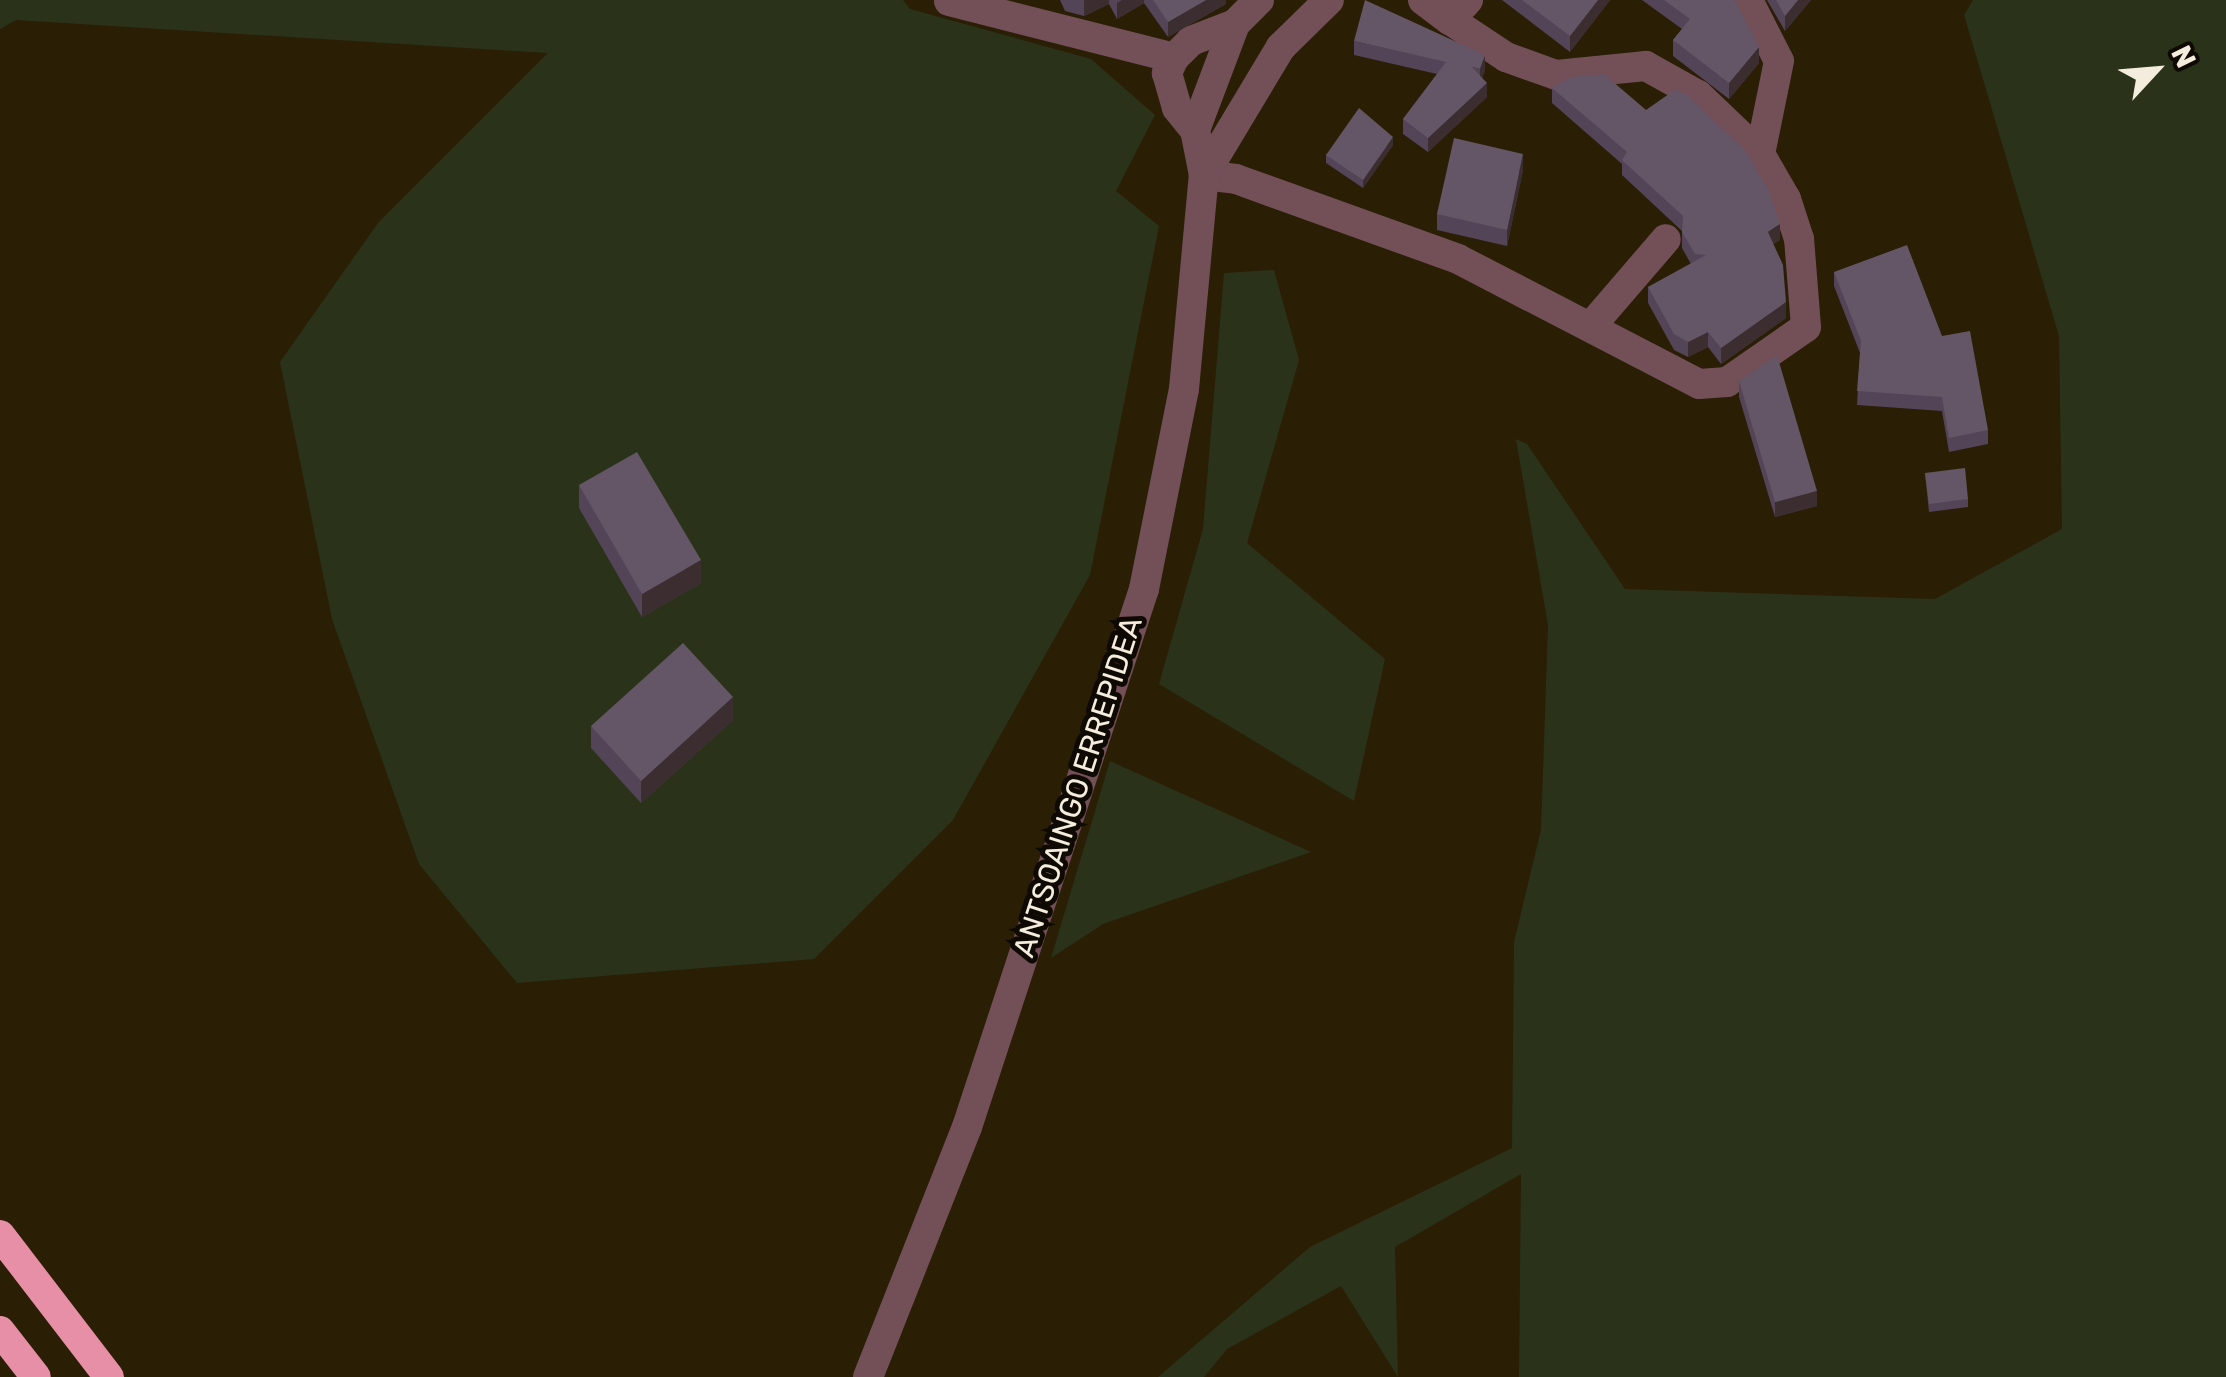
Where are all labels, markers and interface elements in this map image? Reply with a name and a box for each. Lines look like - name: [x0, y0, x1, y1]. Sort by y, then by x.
- north arrow: [2106, 20, 2206, 120]
- text: N: [2164, 40, 2203, 73]
- street label: ANTSOAINGO ERREPIDEA: [1006, 612, 1150, 962]

